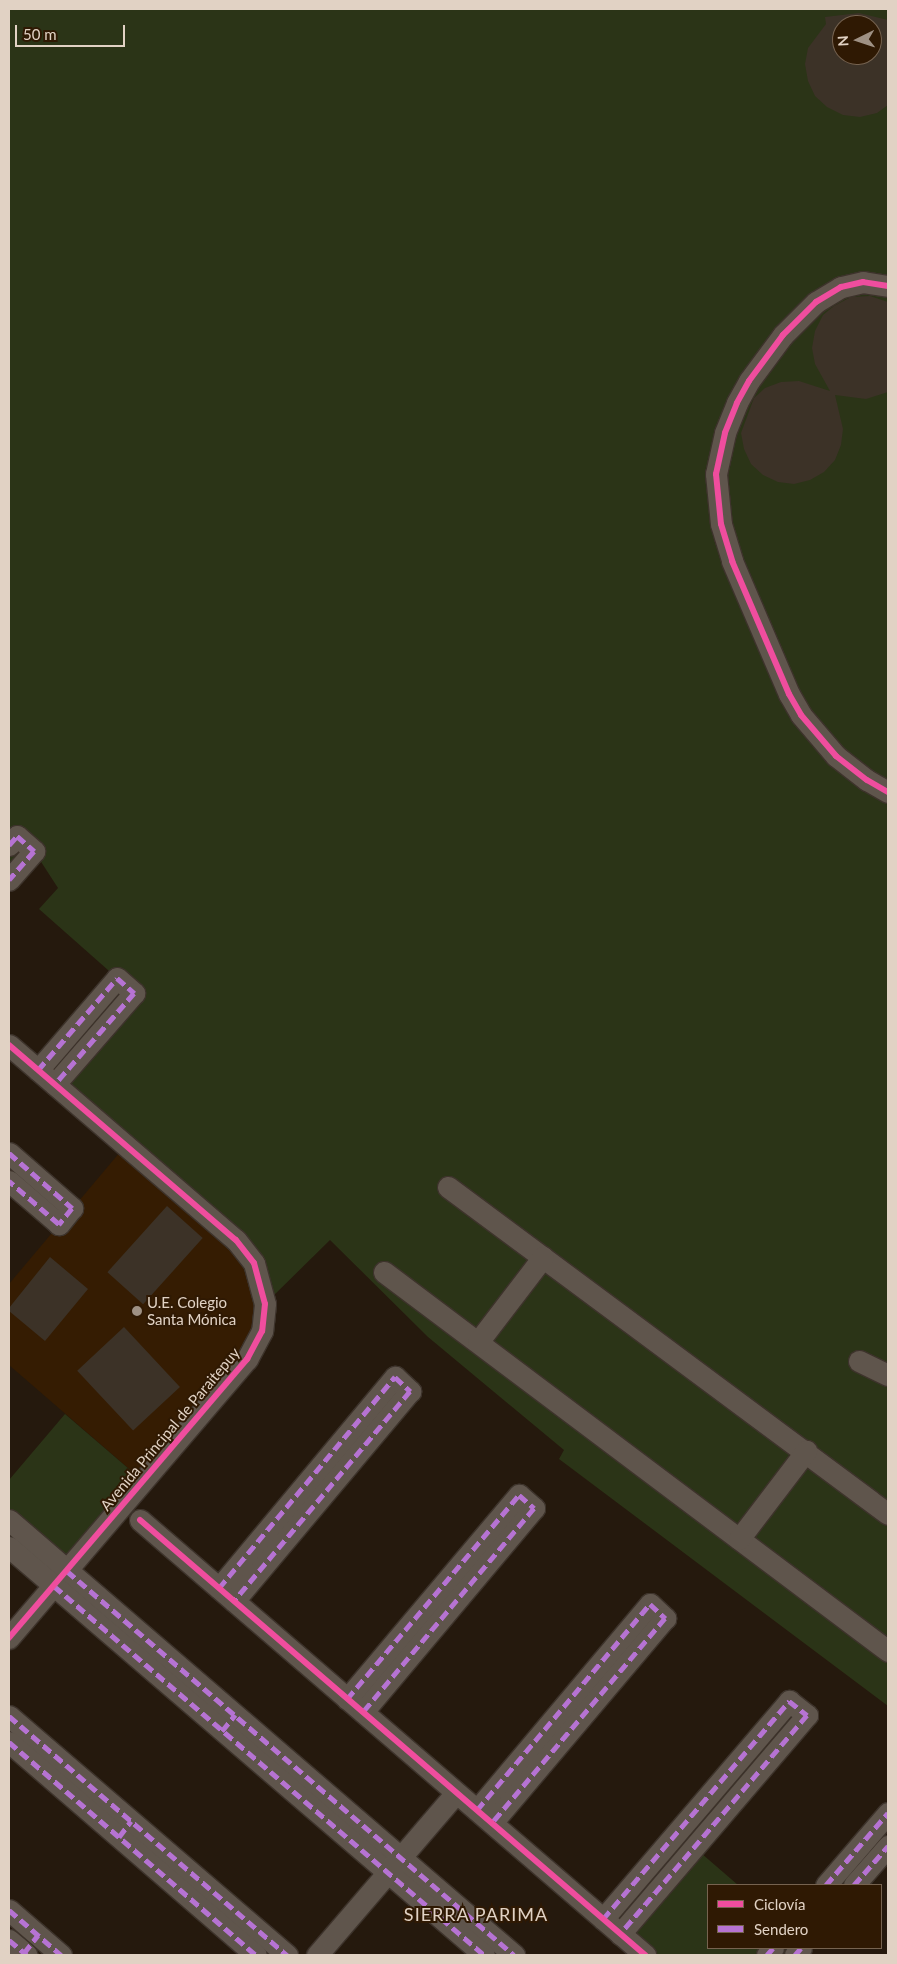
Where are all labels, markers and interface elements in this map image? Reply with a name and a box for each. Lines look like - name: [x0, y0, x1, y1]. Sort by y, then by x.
- scale bar: [18, 15, 128, 47]
- north arrow: [832, 15, 882, 65]
- text: 50 m: [23, 25, 57, 43]
- text: N: [834, 35, 851, 47]
- place label: U.E. Colegio Santa Mónica: [147, 1293, 236, 1328]
- marker: U.E. Colegio Santa Mónica: [131, 1305, 143, 1317]
- street label: Avenida Principal de Paraitepuy: [96, 1344, 244, 1514]
- legend: [707, 1884, 882, 1949]
- text: Ciclovía: [754, 1895, 805, 1913]
- district label: SIERRA PARIMA: [402, 1903, 550, 1925]
- text: Sendero: [754, 1920, 808, 1938]

